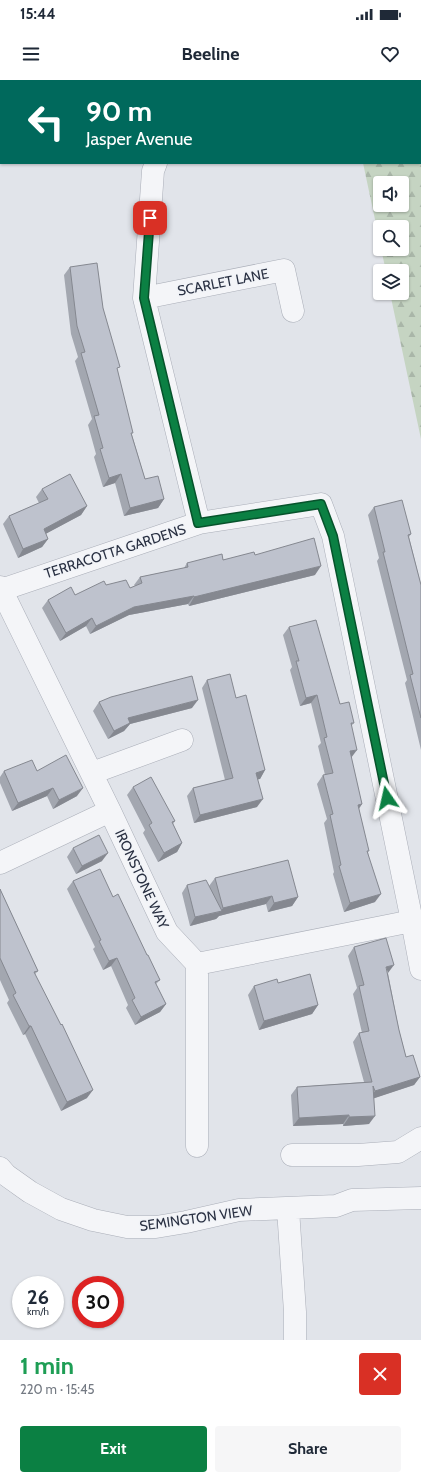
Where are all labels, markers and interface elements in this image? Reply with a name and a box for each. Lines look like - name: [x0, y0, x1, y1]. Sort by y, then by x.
- text: 15:44: [20, 5, 56, 23]
- icon: menu: [20, 43, 42, 65]
- text: Beeline: [181, 43, 240, 65]
- icon: heart: [379, 43, 401, 65]
- text: 90 m: [86, 94, 152, 128]
- icon: left: [20, 96, 72, 148]
- text: Jasper Avenue: [86, 128, 193, 150]
- map controls: [373, 176, 409, 300]
- button: sound: [373, 176, 409, 212]
- pin: [133, 201, 167, 235]
- icon: arrive: [139, 207, 161, 229]
- button: search: [373, 220, 409, 256]
- street label: SCARLET LANE: [176, 264, 270, 300]
- button: layers: [373, 264, 409, 300]
- street label: TERRACOTTA GARDENS: [42, 520, 188, 582]
- position arrow: [366, 777, 408, 819]
- street label: IRONSTONE WAY: [111, 826, 173, 933]
- street label: SEMINGTON VIEW: [138, 1201, 254, 1235]
- speed limit sign: 30: [72, 1276, 124, 1328]
- text: 26: [27, 1285, 49, 1309]
- text: km/h: [27, 1305, 49, 1318]
- text: 1 min: [20, 1351, 74, 1380]
- button: close: [359, 1353, 401, 1395]
- text: 220 m · 15:45: [20, 1381, 95, 1397]
- button: Exit: [20, 1426, 207, 1472]
- button: Share: [215, 1426, 401, 1472]

